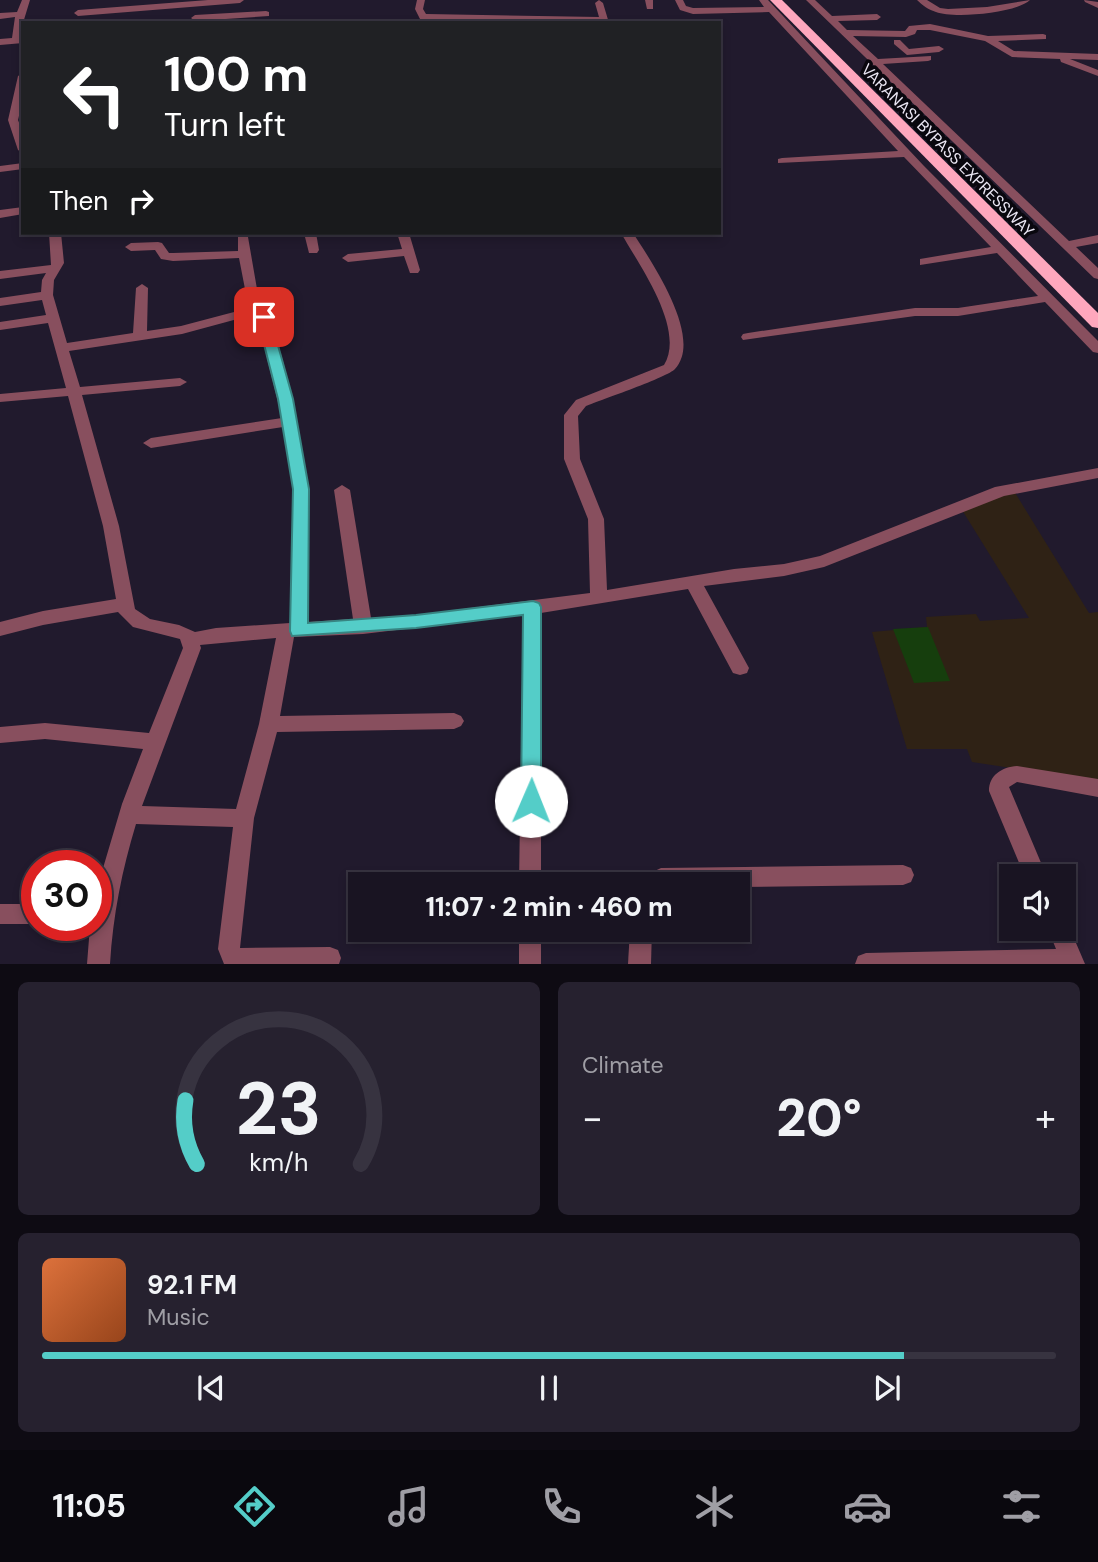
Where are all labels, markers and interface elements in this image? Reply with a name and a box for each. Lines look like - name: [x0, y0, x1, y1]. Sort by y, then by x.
- text: 100 m: [164, 42, 308, 106]
- icon: left: [49, 49, 140, 140]
- street label: VARANASI BYPASS EXPRESSWAY: [857, 59, 1039, 241]
- text: Turn left: [164, 104, 286, 146]
- icon: right: [122, 182, 160, 220]
- text: Then: [49, 184, 108, 218]
- pin: [234, 287, 294, 347]
- icon: arrive: [245, 298, 283, 336]
- position arrow: [494, 764, 568, 838]
- speed limit sign: 30: [21, 850, 112, 941]
- map controls: [999, 864, 1076, 941]
- button: sound: [999, 864, 1076, 941]
- text: 11:07 · 2 min · 460 m: [425, 890, 673, 924]
- text: Climate: [582, 1050, 664, 1080]
- text: 23: [236, 1063, 322, 1158]
- text: 20°: [776, 1084, 862, 1152]
- text: −: [582, 1093, 603, 1143]
- text: +: [1035, 1093, 1056, 1143]
- text: km/h: [249, 1146, 309, 1179]
- text: 92.1 FM: [147, 1268, 237, 1302]
- text: Music: [147, 1302, 210, 1332]
- icon: previous: [192, 1369, 230, 1407]
- icon: pause: [530, 1369, 568, 1407]
- icon: next: [868, 1369, 906, 1407]
- icon: directions: [230, 1482, 279, 1531]
- icon: music: [384, 1482, 433, 1531]
- icon: phone: [537, 1482, 586, 1531]
- icon: climate: [690, 1482, 739, 1531]
- icon: car: [843, 1482, 892, 1531]
- icon: filters: [997, 1482, 1046, 1531]
- text: 11:05: [52, 1485, 126, 1527]

